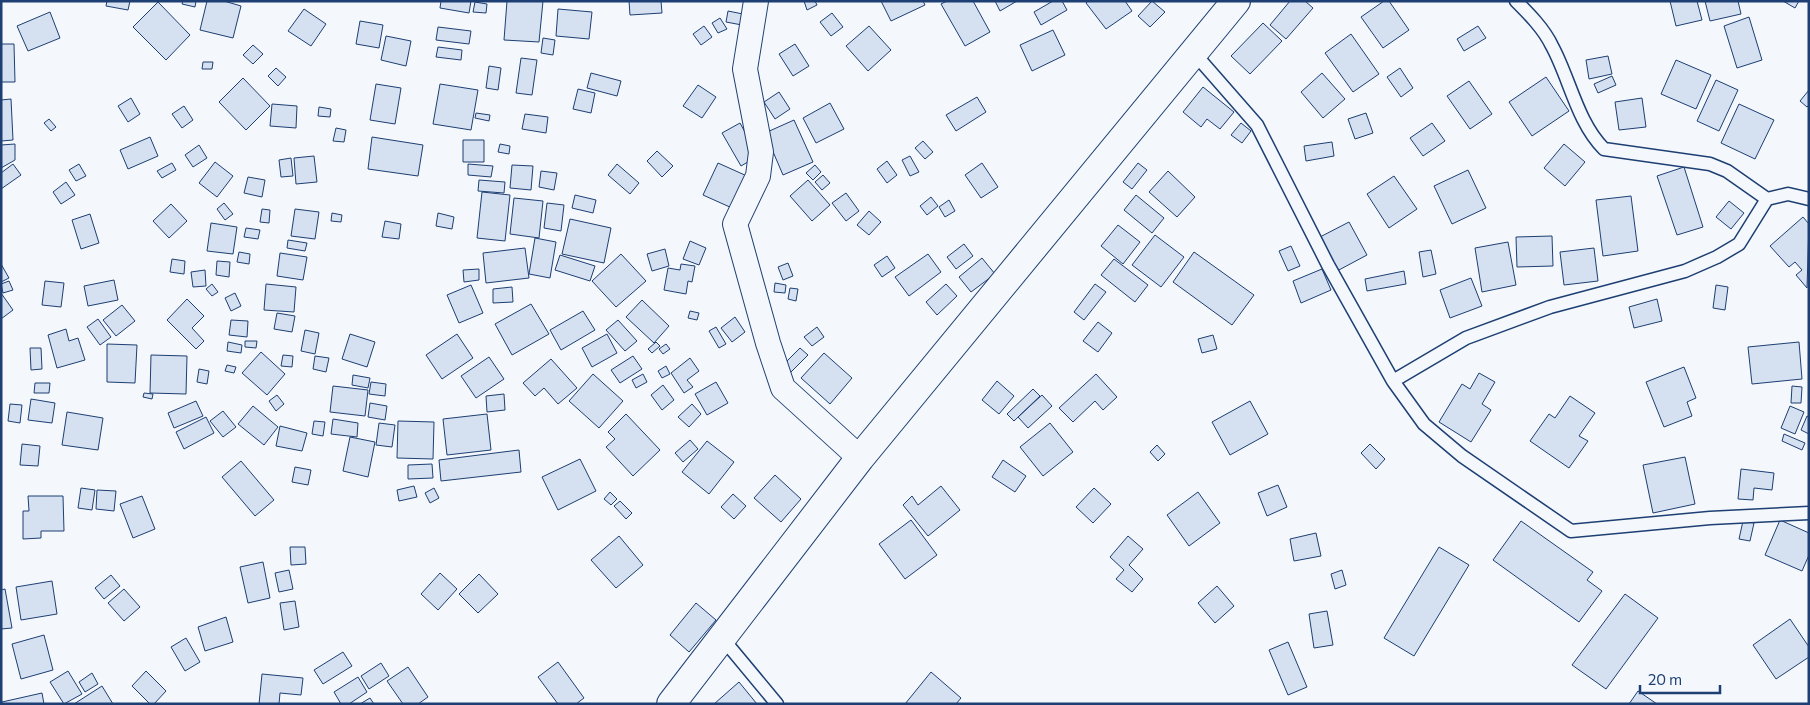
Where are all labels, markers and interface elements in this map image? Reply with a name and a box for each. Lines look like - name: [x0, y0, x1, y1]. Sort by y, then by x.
- scale bar: [1640, 662, 1720, 694]
- text: 20 m: [1648, 670, 1682, 688]

